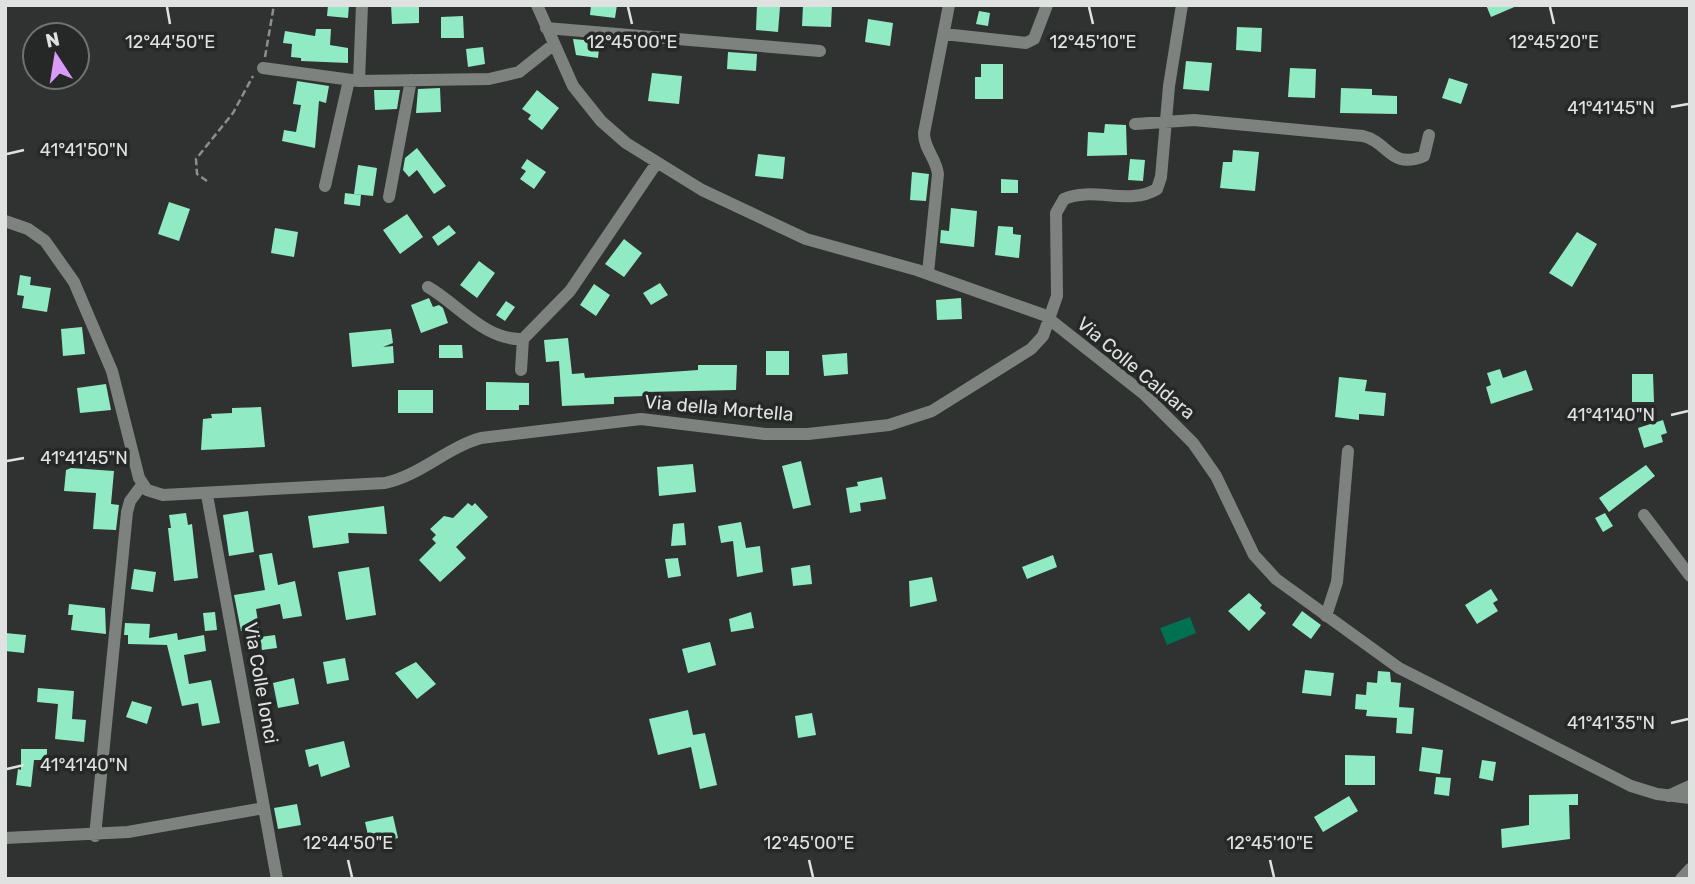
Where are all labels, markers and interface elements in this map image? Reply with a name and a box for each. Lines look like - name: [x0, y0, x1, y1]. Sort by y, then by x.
- north arrow: [21, 21, 91, 91]
- text: N: [43, 27, 62, 53]
- text: 12°44'50"E: [125, 31, 215, 53]
- text: 12°45'00"E: [587, 31, 677, 53]
- text: 12°45'10"E: [1049, 31, 1137, 53]
- text: 12°45'20"E: [1509, 31, 1599, 53]
- text: 41°41'45"N: [1567, 97, 1655, 119]
- text: 41°41'50"N: [40, 139, 128, 161]
- street label: Via Colle Caldara: [1072, 312, 1200, 424]
- street label: Via della Mortella: [644, 390, 794, 426]
- text: 41°41'40"N: [1567, 404, 1655, 426]
- text: 41°41'45"N: [40, 447, 128, 469]
- street label: Via Colle Ionci: [239, 620, 283, 746]
- text: 41°41'35"N: [1567, 712, 1655, 734]
- text: 41°41'40"N: [40, 754, 128, 776]
- text: 12°44'50"E: [303, 832, 393, 854]
- text: 12°45'00"E: [764, 832, 854, 854]
- text: 12°45'10"E: [1226, 832, 1314, 854]

